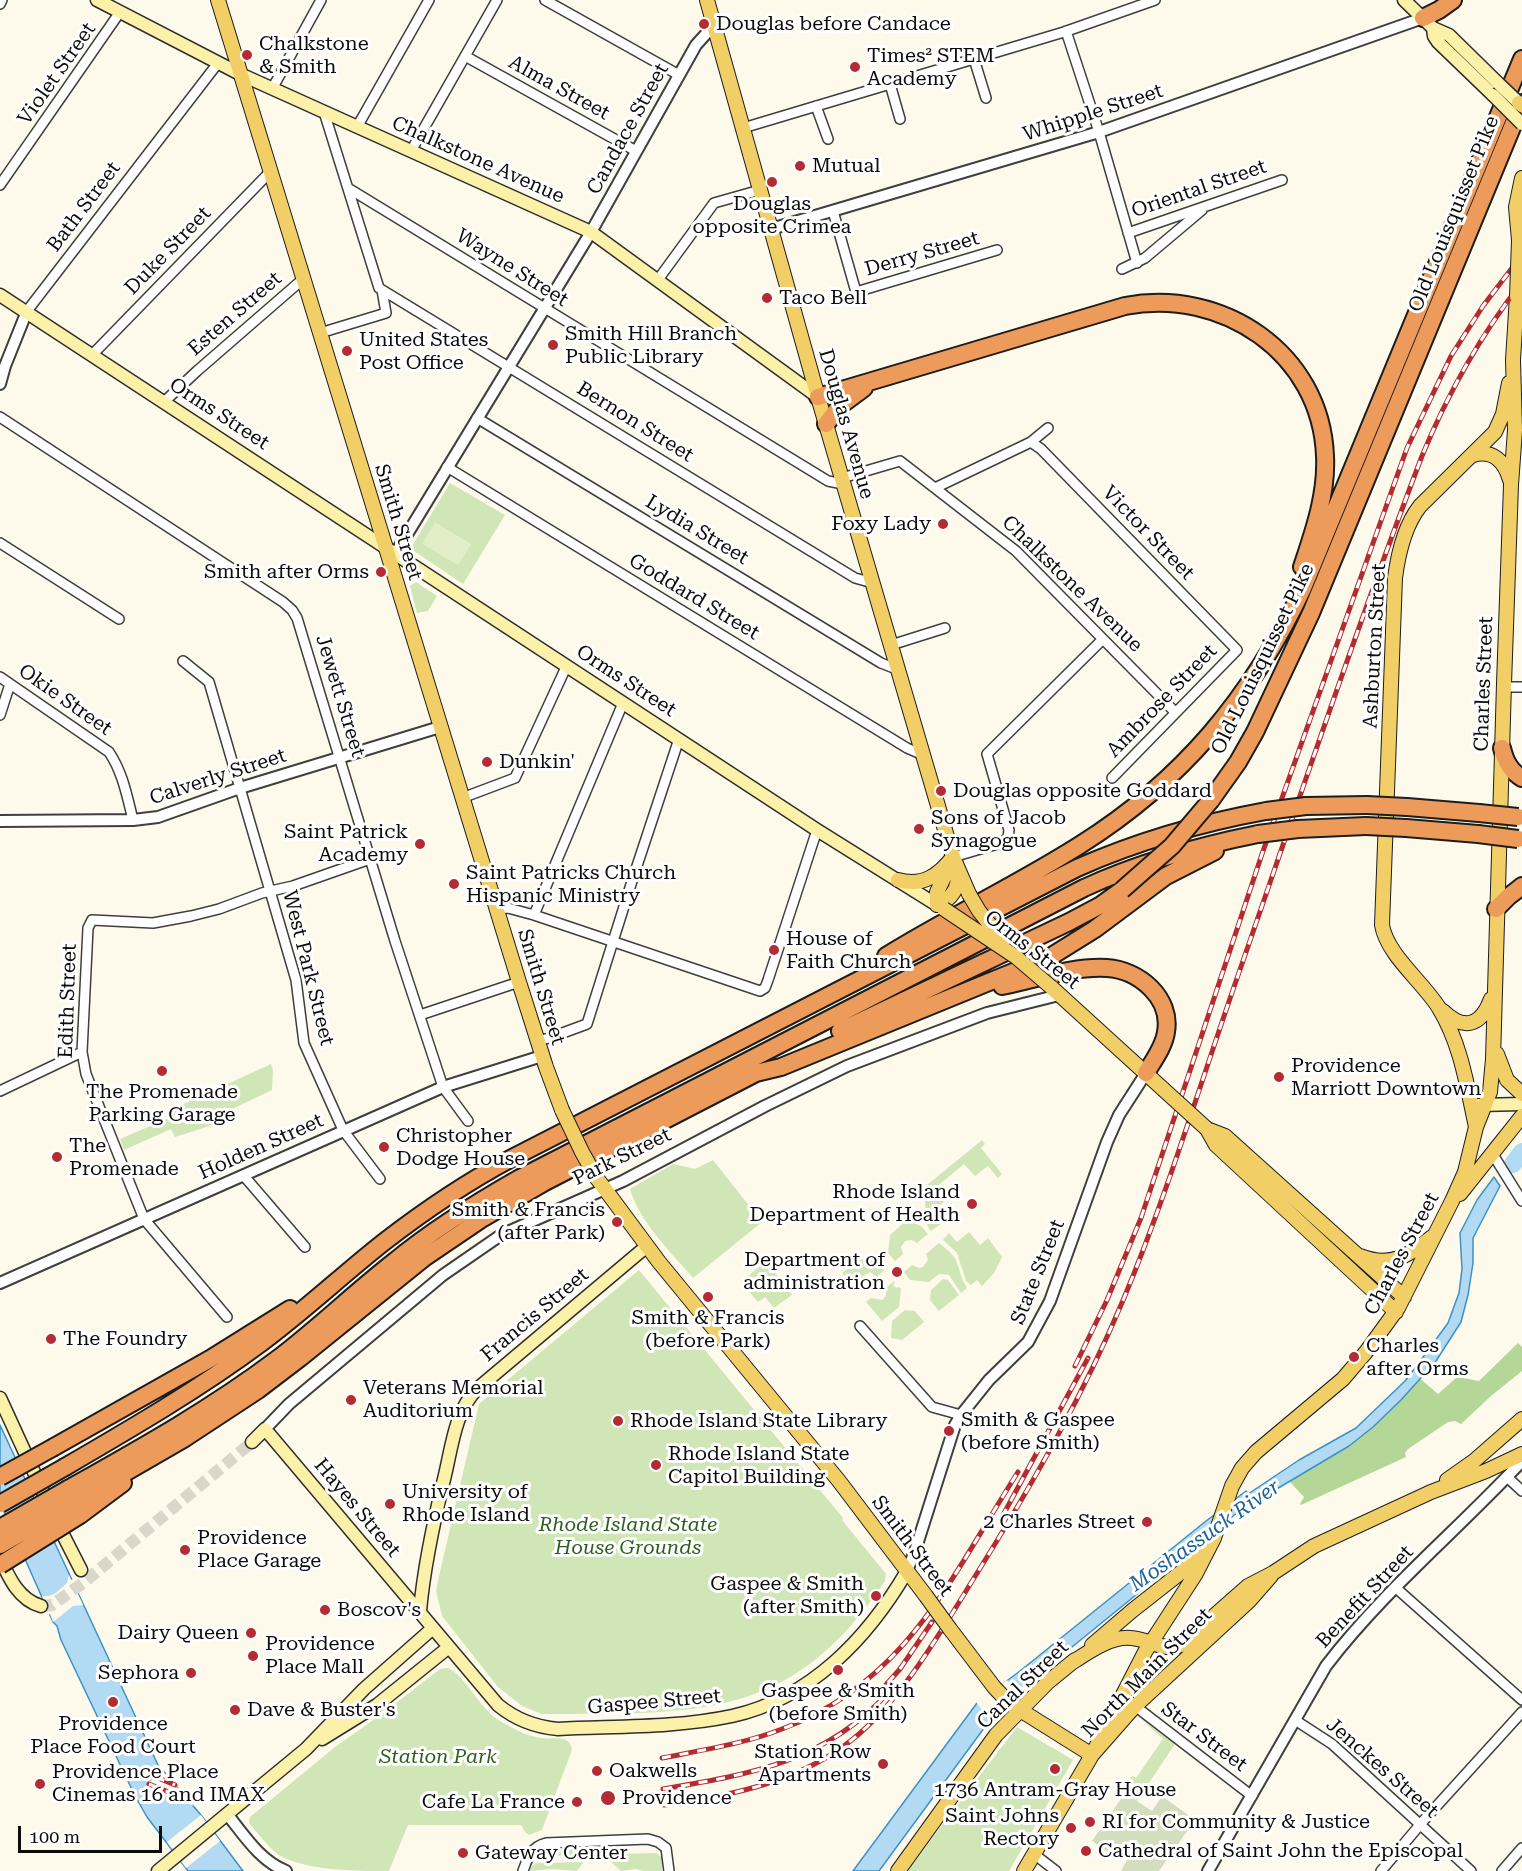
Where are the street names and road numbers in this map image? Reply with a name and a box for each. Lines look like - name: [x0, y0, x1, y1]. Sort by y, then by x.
- street label: Violet Street: [13, 18, 101, 130]
- street label: Alma Street: [504, 50, 614, 126]
- street label: Candace Street: [582, 59, 674, 199]
- street label: Whipple Street: [1020, 79, 1166, 147]
- street label: Chalkstone Avenue: [388, 111, 568, 209]
- street label: Old Louisquisset Pike: [1404, 112, 1504, 316]
- street label: Oriental Street: [1128, 155, 1270, 223]
- street label: Bath Street: [42, 157, 126, 257]
- street label: Duke Street: [120, 202, 216, 300]
- street label: Wayne Street: [451, 224, 573, 312]
- street label: Derry Street: [862, 226, 982, 282]
- street label: Esten Street: [183, 267, 287, 361]
- street label: Douglas Avenue: [813, 346, 879, 502]
- street label: Orms Street: [165, 373, 273, 455]
- street label: Bernon Street: [572, 377, 698, 467]
- street label: Smith Street: [369, 461, 427, 583]
- street label: Victor Street: [1097, 481, 1199, 585]
- street label: Lydia Street: [641, 490, 753, 570]
- street label: Chalkstone Avenue: [997, 511, 1147, 657]
- street label: Goddard Street: [624, 549, 764, 645]
- street label: Old Louisquisset Pike: [1206, 560, 1320, 758]
- street label: Ashburton Street: [1359, 563, 1391, 729]
- street label: Charles Street: [1470, 616, 1498, 752]
- street label: Jewett Street: [310, 632, 370, 760]
- street label: Ambrose Street: [1102, 639, 1222, 763]
- street label: Orms Street: [572, 640, 680, 722]
- street label: Okie Street: [14, 659, 116, 741]
- street label: Calverly Street: [147, 744, 289, 810]
- street label: West Park Street: [277, 888, 339, 1048]
- street label: Orms Street: [980, 905, 1084, 995]
- street label: Smith Street: [512, 926, 570, 1048]
- street label: Edith Street: [54, 943, 82, 1059]
- street label: Holden Street: [195, 1109, 327, 1185]
- street label: Park Street: [569, 1123, 675, 1191]
- street label: Charles Street: [1360, 1189, 1444, 1319]
- street label: State Street: [1006, 1216, 1070, 1328]
- street label: Francis Street: [476, 1263, 594, 1367]
- street label: Hayes Street: [309, 1454, 405, 1562]
- street label: Smith Street: [866, 1491, 958, 1601]
- street label: Benefit Street: [1311, 1541, 1419, 1653]
- street label: North Main Street: [1077, 1603, 1217, 1743]
- street label: Canal Street: [972, 1636, 1074, 1734]
- street label: Gaspee Street: [586, 1684, 722, 1720]
- street label: Star Street: [1156, 1697, 1252, 1777]
- street label: Jenckes Street: [1321, 1713, 1443, 1823]

